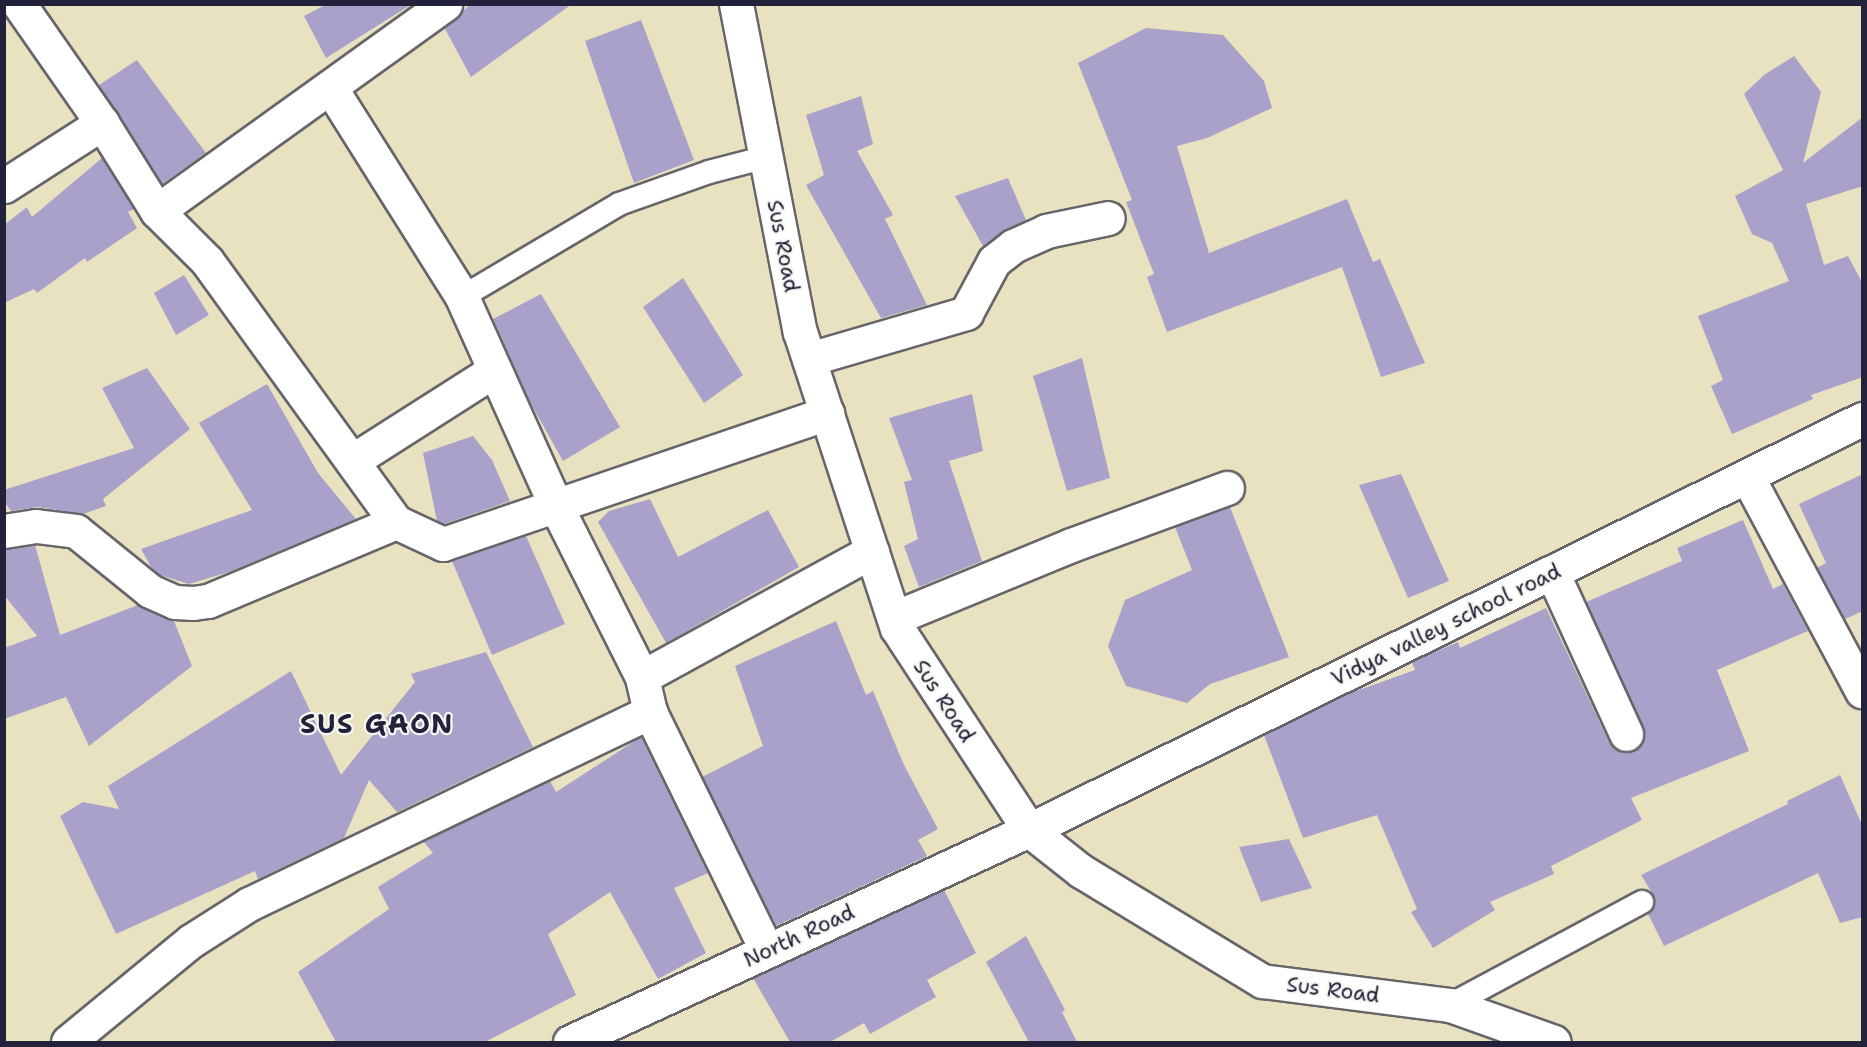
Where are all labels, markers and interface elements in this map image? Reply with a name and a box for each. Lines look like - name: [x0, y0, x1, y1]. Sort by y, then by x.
- street label: Sus Road: [762, 198, 804, 294]
- street label: Vidya valley school road: [1327, 558, 1565, 692]
- street label: Sus Road: [908, 655, 980, 747]
- district label: SUS GAON: [300, 708, 454, 740]
- street label: North Road: [740, 899, 858, 973]
- street label: Sus Road: [1285, 972, 1381, 1008]

